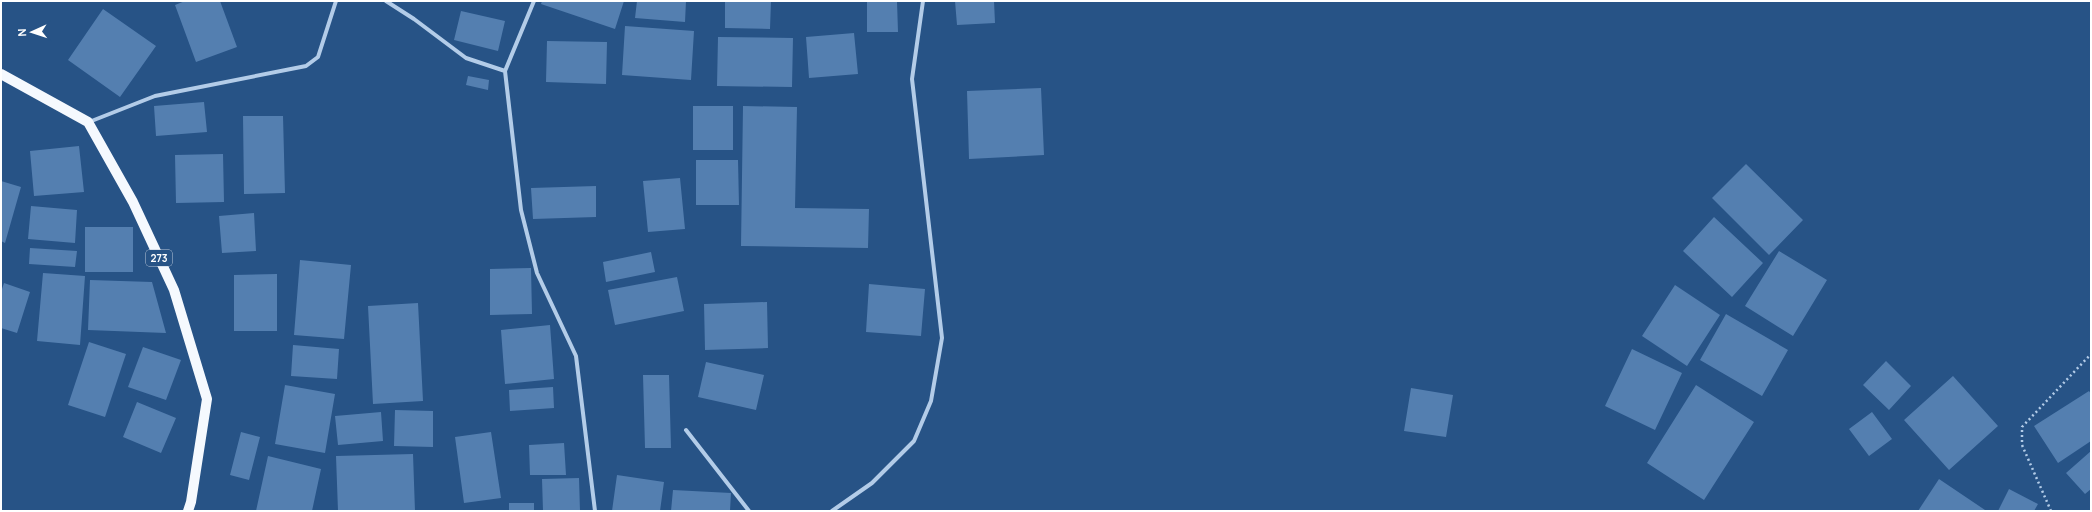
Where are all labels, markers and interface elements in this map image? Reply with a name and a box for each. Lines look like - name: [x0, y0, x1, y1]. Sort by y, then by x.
- north arrow: [12, 12, 52, 52]
- text: N: [14, 28, 29, 37]
- road number: 273: [146, 250, 172, 266]

